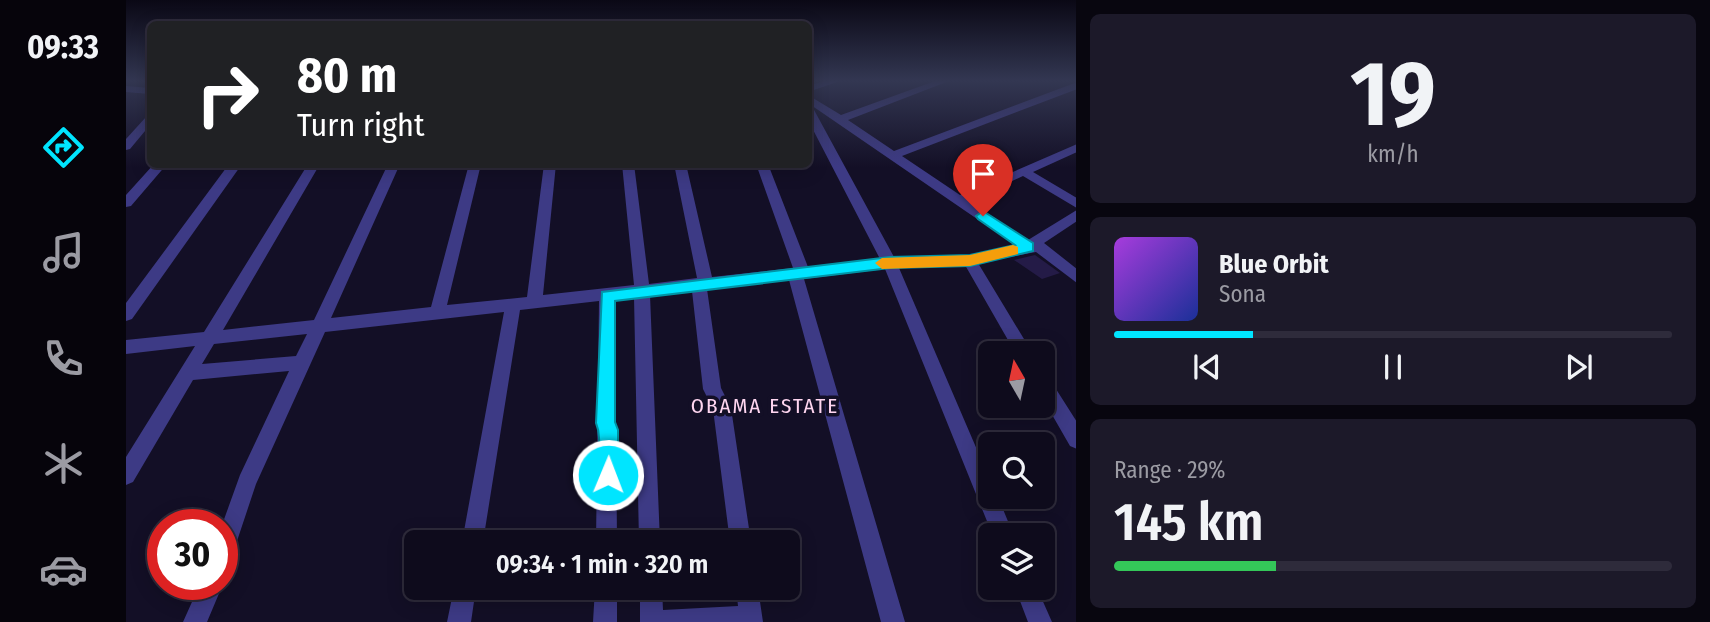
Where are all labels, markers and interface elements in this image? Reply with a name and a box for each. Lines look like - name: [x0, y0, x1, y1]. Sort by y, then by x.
- text: 09:33: [27, 28, 99, 66]
- text: 19: [1350, 40, 1436, 149]
- text: 80 m: [297, 46, 397, 105]
- icon: right: [182, 49, 273, 140]
- text: Turn right: [297, 106, 424, 144]
- icon: directions: [39, 123, 88, 172]
- text: km/h: [1367, 140, 1419, 168]
- pin: [953, 144, 1013, 216]
- icon: arrive: [964, 155, 1002, 193]
- icon: music: [39, 228, 88, 277]
- text: Blue Orbit: [1219, 249, 1329, 280]
- text: Sona: [1219, 280, 1266, 308]
- icon: phone: [39, 334, 88, 383]
- north arrow: [978, 341, 1055, 418]
- map controls: [978, 341, 1055, 600]
- icon: previous: [1188, 348, 1226, 386]
- icon: pause: [1374, 348, 1412, 386]
- icon: next: [1560, 348, 1598, 386]
- district label: OBAMA ESTATE: [691, 393, 839, 419]
- button: search: [978, 432, 1055, 509]
- position arrow: [571, 438, 645, 512]
- icon: climate: [39, 439, 88, 488]
- text: Range · 29%: [1114, 456, 1226, 484]
- text: 145 km: [1114, 491, 1263, 554]
- speed limit sign: 30: [147, 509, 238, 600]
- button: layers: [978, 523, 1055, 600]
- icon: car: [39, 545, 88, 594]
- text: 09:34 · 1 min · 320 m: [496, 549, 708, 580]

